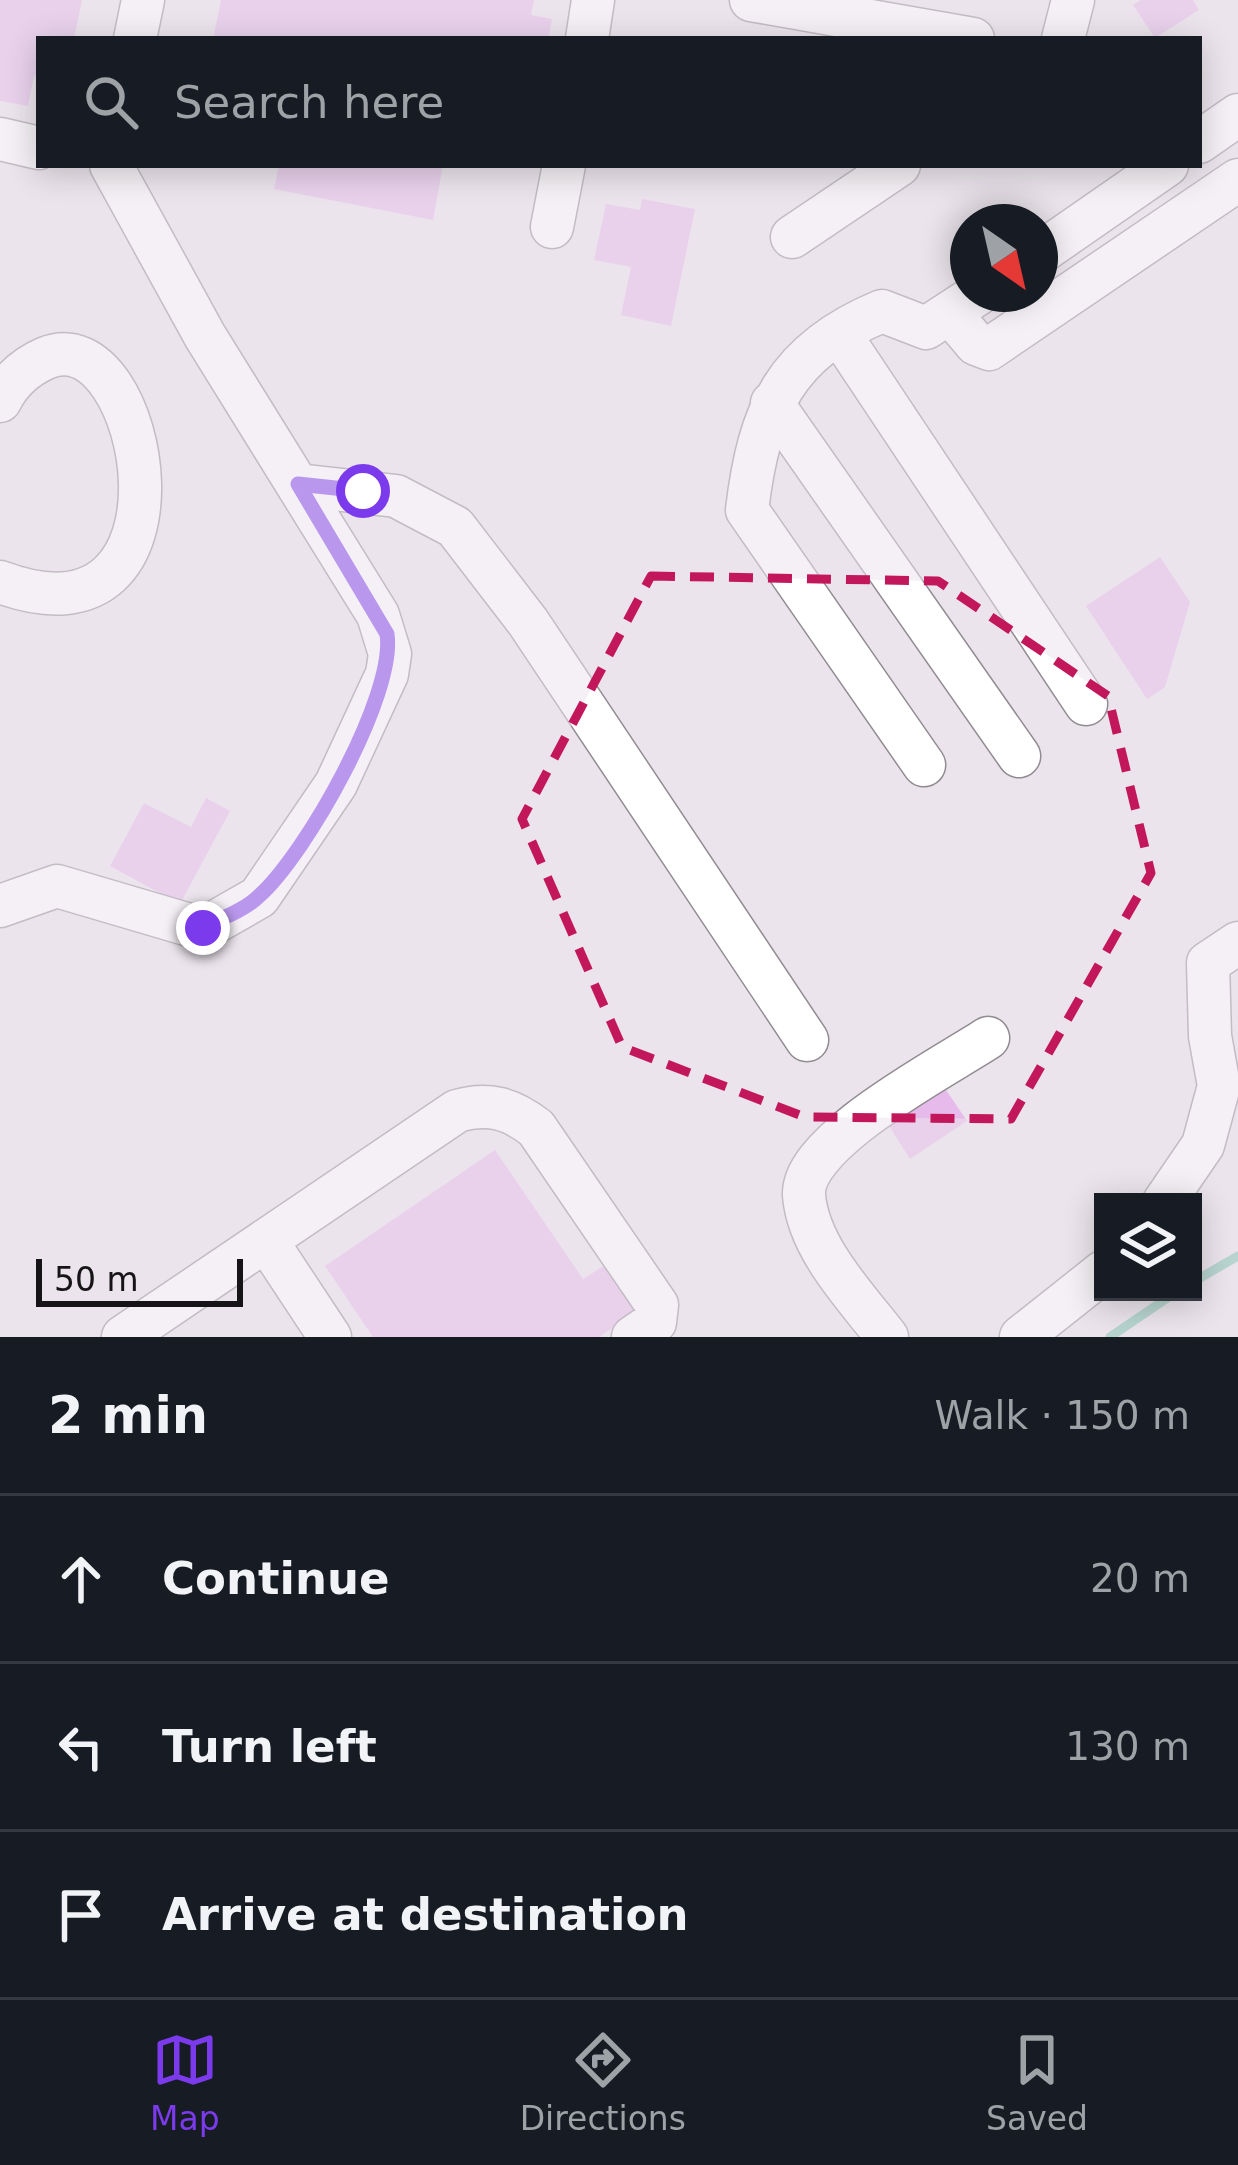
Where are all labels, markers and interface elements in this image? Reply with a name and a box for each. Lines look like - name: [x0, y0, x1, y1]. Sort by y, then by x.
- search box: [36, 36, 1202, 168]
- icon: search: [78, 69, 144, 135]
- text: Search here: [174, 76, 444, 129]
- north arrow: [950, 204, 1058, 312]
- route start: [336, 464, 390, 518]
- route end: [176, 901, 230, 955]
- map controls: [1094, 1193, 1202, 1301]
- button: layers: [1094, 1193, 1202, 1301]
- scale bar: [36, 1253, 243, 1306]
- text: 50 m: [54, 1260, 139, 1299]
- text: 2 min: [48, 1386, 208, 1445]
- text: Walk · 150 m: [935, 1393, 1190, 1438]
- icon: ahead: [48, 1546, 114, 1612]
- text: Continue: [162, 1552, 390, 1605]
- text: 20 m: [1090, 1556, 1190, 1601]
- icon: left: [48, 1714, 114, 1780]
- text: Turn left: [162, 1720, 377, 1773]
- text: 130 m: [1065, 1724, 1190, 1769]
- icon: arrive: [48, 1882, 114, 1948]
- text: Arrive at destination: [162, 1888, 688, 1941]
- tab: Map: [150, 2027, 220, 2138]
- tab: Directions: [520, 2027, 686, 2138]
- tab: Saved: [986, 2027, 1088, 2138]

